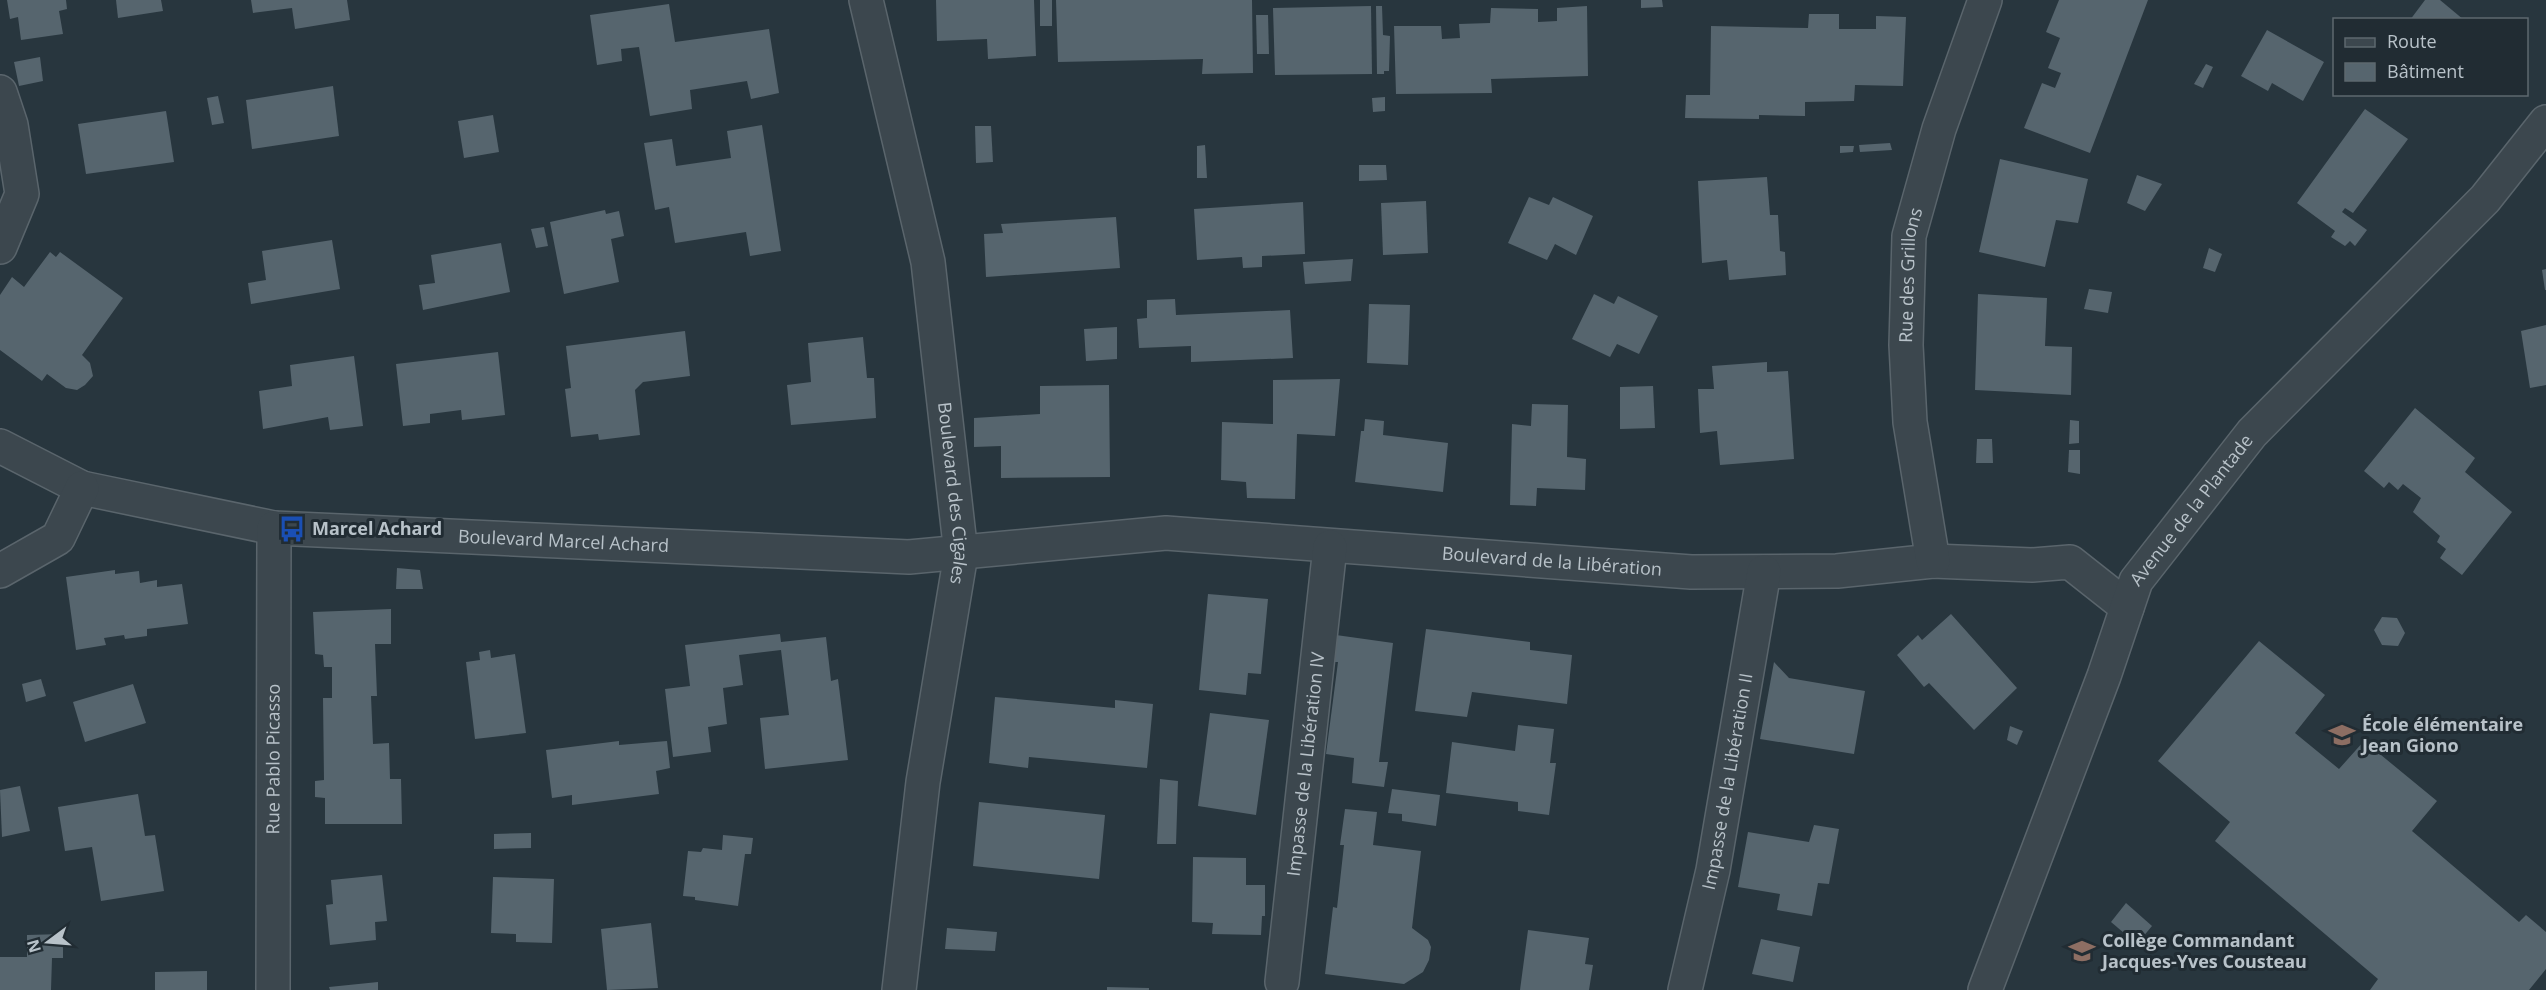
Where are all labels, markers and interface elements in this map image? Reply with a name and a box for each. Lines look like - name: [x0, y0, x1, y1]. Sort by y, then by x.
- legend: [2333, 18, 2528, 96]
- text: Route: [2387, 29, 2437, 53]
- text: Bâtiment: [2387, 59, 2464, 83]
- street label: Rue des Grillons: [1893, 205, 1927, 343]
- street label: Boulevard des Cigales: [933, 401, 974, 586]
- street label: Avenue de la Plantade: [2124, 429, 2258, 590]
- bus stop icon: Marcel Achard: [277, 514, 307, 544]
- place label: Marcel Achard: [312, 516, 442, 540]
- street label: Boulevard Marcel Achard: [457, 523, 670, 557]
- street label: Boulevard de la Libération: [1441, 541, 1663, 581]
- street label: Impasse de la Libération IV: [1281, 651, 1329, 878]
- street label: Impasse de la Libération II: [1696, 671, 1758, 892]
- street label: Rue Pablo Picasso: [260, 684, 285, 834]
- place label: École élémentaire Jean Giono: [2360, 712, 2523, 757]
- school or university icon: École élémentaire Jean Giono: [2327, 720, 2357, 750]
- north arrow: [18, 912, 78, 972]
- place label: Collège Commandant Jacques-Yves Cousteau: [2100, 928, 2307, 973]
- school or university icon: Collège Commandant Jacques-Yves Cousteau: [2067, 936, 2097, 966]
- text: N: [21, 937, 46, 955]

